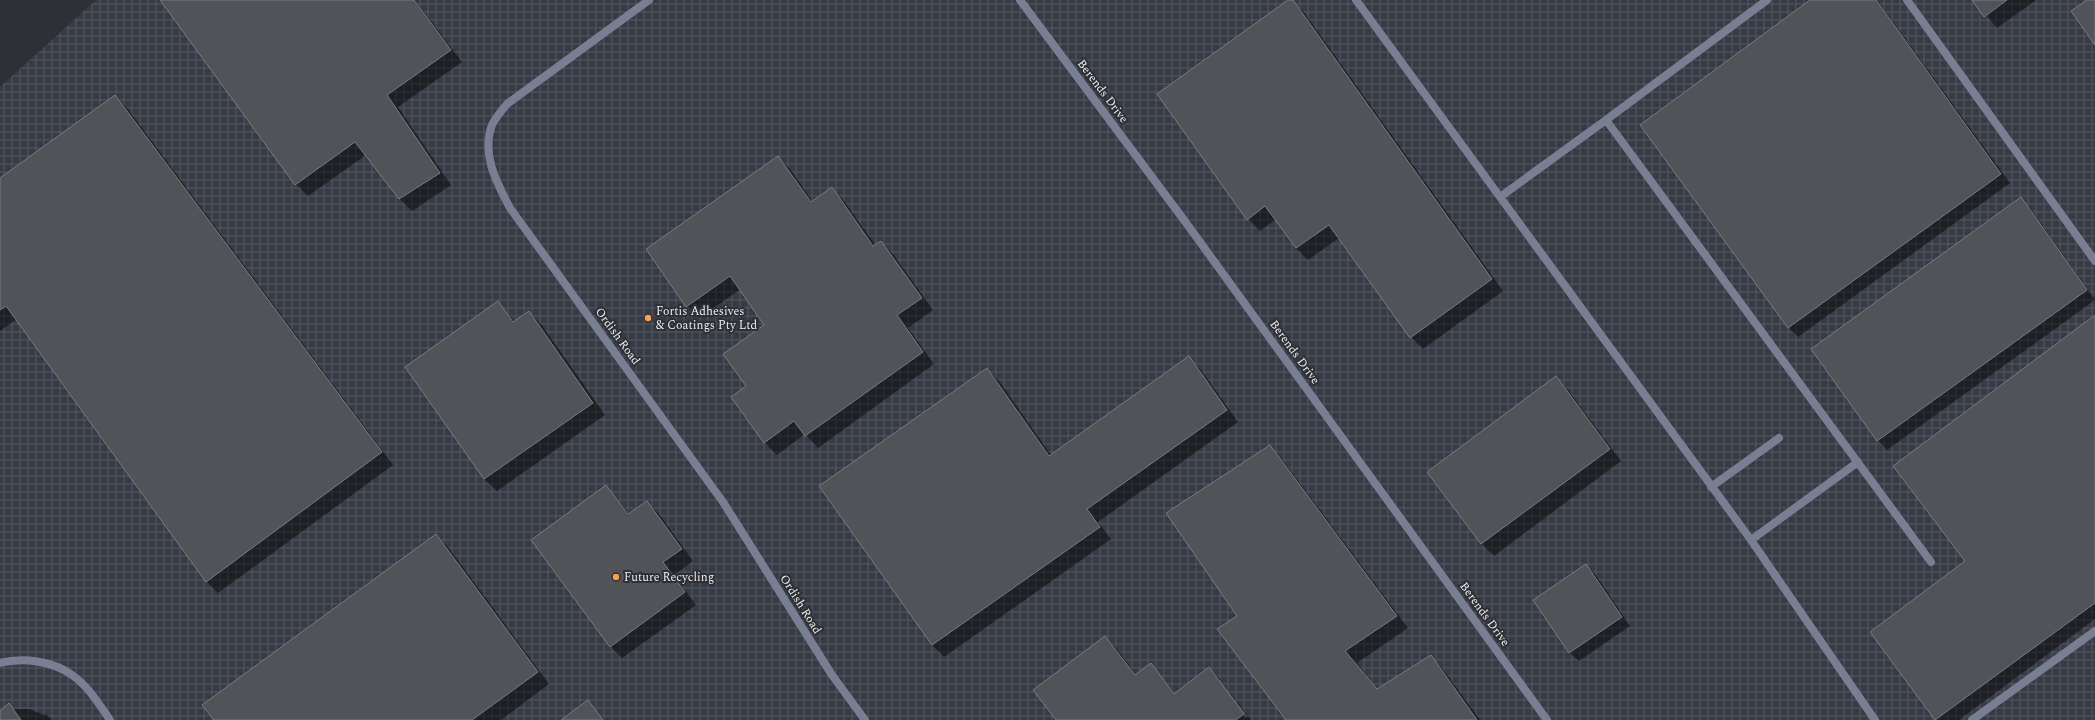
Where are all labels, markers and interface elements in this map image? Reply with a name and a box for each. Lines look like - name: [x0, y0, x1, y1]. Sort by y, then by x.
- street label: Berends Drive: [1072, 55, 1133, 127]
- place label: Fortis Adhesives & Coatings Pty Ltd: [656, 302, 758, 335]
- street label: Ordish Road: [590, 304, 645, 369]
- marker: Fortis Adhesives & Coatings Pty Ltd: [643, 313, 653, 323]
- street label: Berends Drive: [1265, 316, 1325, 389]
- place label: Future Recycling: [624, 568, 714, 587]
- street label: Ordish Road: [775, 571, 827, 638]
- marker: Future Recycling: [611, 572, 621, 582]
- street label: Berends Drive: [1455, 578, 1515, 651]

